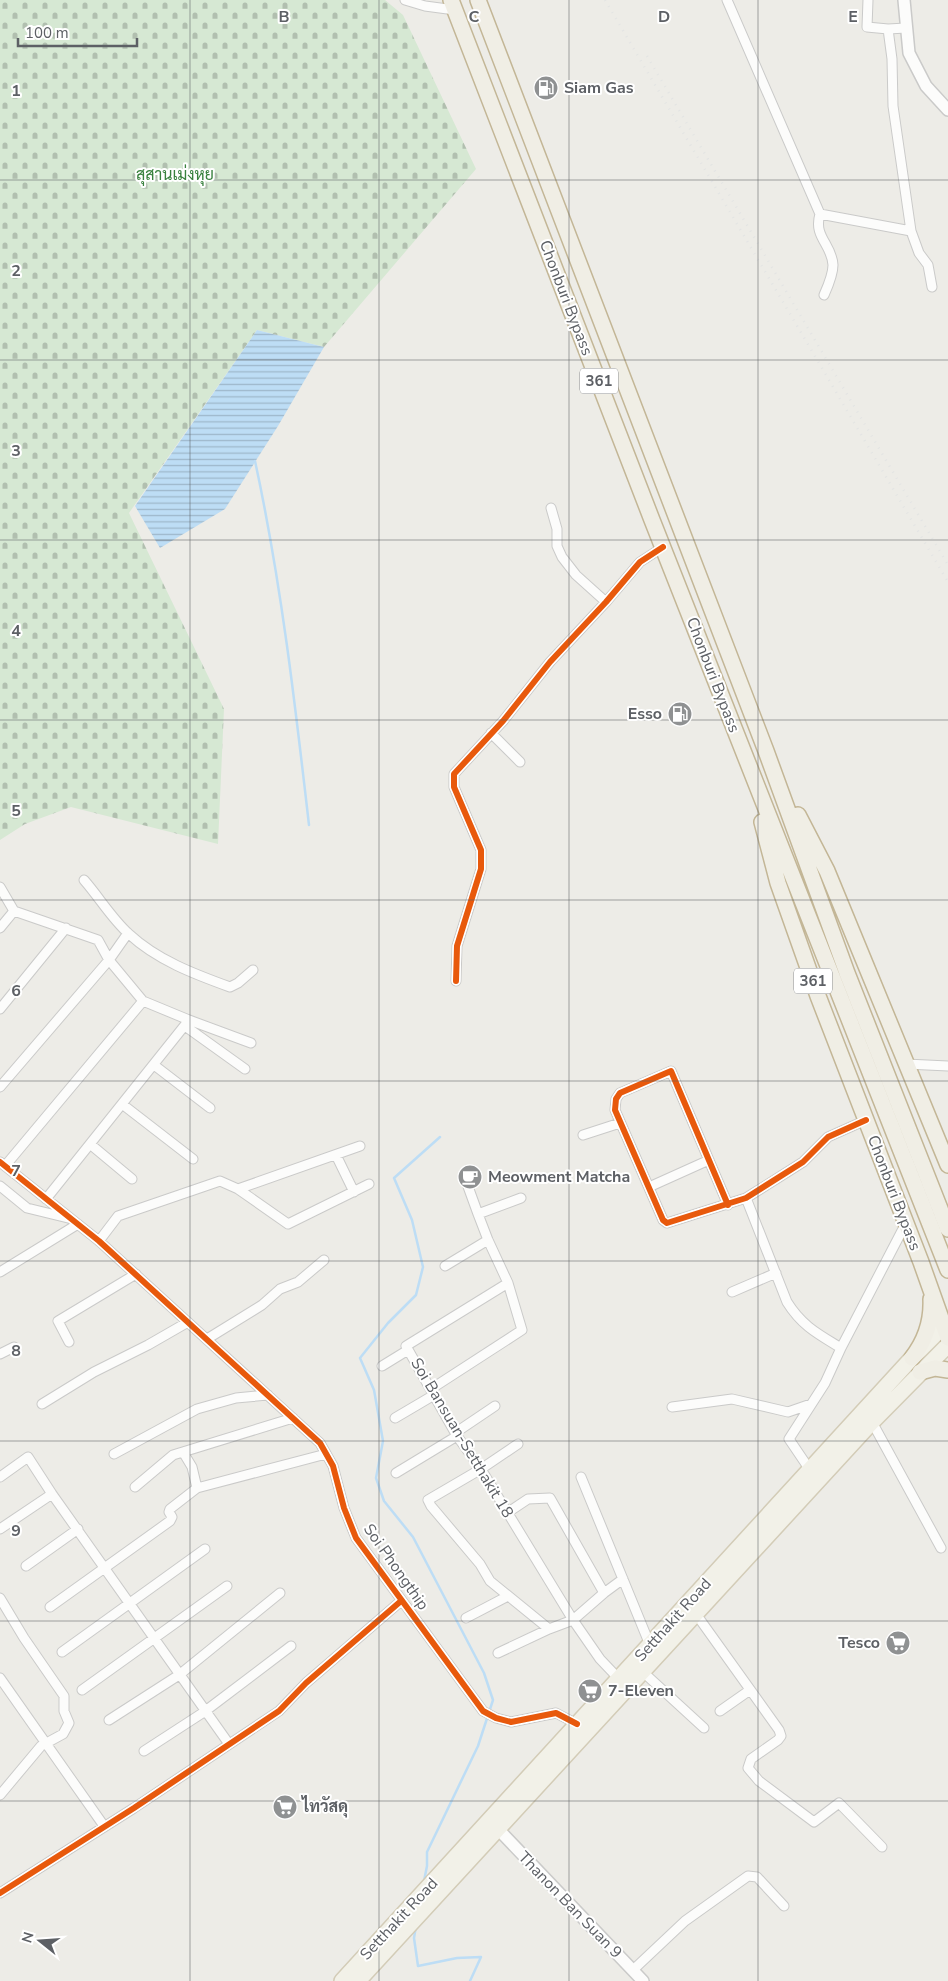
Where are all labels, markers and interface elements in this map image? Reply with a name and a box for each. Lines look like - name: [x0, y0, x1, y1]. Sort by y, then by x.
- text: B: [278, 6, 290, 28]
- text: C: [469, 6, 480, 28]
- text: D: [658, 6, 670, 28]
- text: E: [848, 6, 858, 28]
- scale bar: [18, 15, 136, 47]
- text: 100 m: [25, 23, 69, 43]
- fuel station icon: Siam Gas: [533, 75, 559, 101]
- place label: Siam Gas: [564, 77, 634, 99]
- text: 1: [11, 80, 21, 102]
- park label: สุสานเม่งหุย: [136, 164, 214, 186]
- street label: Chonburi Bypass: [534, 237, 598, 359]
- text: 2: [11, 260, 21, 282]
- road number: 361: [580, 368, 618, 394]
- text: 3: [11, 440, 21, 462]
- street label: Chonburi Bypass: [681, 614, 745, 736]
- text: 4: [11, 620, 21, 642]
- fuel station icon: Esso: [667, 701, 693, 727]
- place label: Esso: [628, 703, 662, 725]
- text: 5: [11, 800, 21, 822]
- road number: 361: [794, 968, 832, 994]
- text: 6: [11, 980, 21, 1002]
- street label: Chonburi Bypass: [862, 1132, 926, 1254]
- text: 7: [11, 1160, 21, 1182]
- cafe icon: Meowment Matcha: [457, 1164, 483, 1190]
- place label: Meowment Matcha: [488, 1166, 630, 1188]
- text: 8: [11, 1340, 21, 1362]
- street label: Soi Bansuan-Setthakit 18: [405, 1354, 519, 1522]
- street label: Soi Phongthip: [358, 1519, 434, 1615]
- text: 9: [11, 1520, 21, 1542]
- street label: Setthakit Road: [630, 1573, 716, 1667]
- supermarket icon: Tesco: [885, 1630, 911, 1656]
- place label: Tesco: [838, 1632, 880, 1654]
- supermarket icon: 7-Eleven: [577, 1678, 603, 1704]
- place label: 7-Eleven: [608, 1680, 674, 1702]
- supermarket icon: ไทวัสดุ: [272, 1794, 298, 1820]
- place label: ไทวัสดุ: [300, 1795, 348, 1818]
- street label: Thanon Ban Suan 9: [513, 1847, 627, 1963]
- street label: Setthakit Road: [355, 1873, 443, 1965]
- north arrow: [15, 1916, 65, 1966]
- text: N: [17, 1930, 39, 1945]

